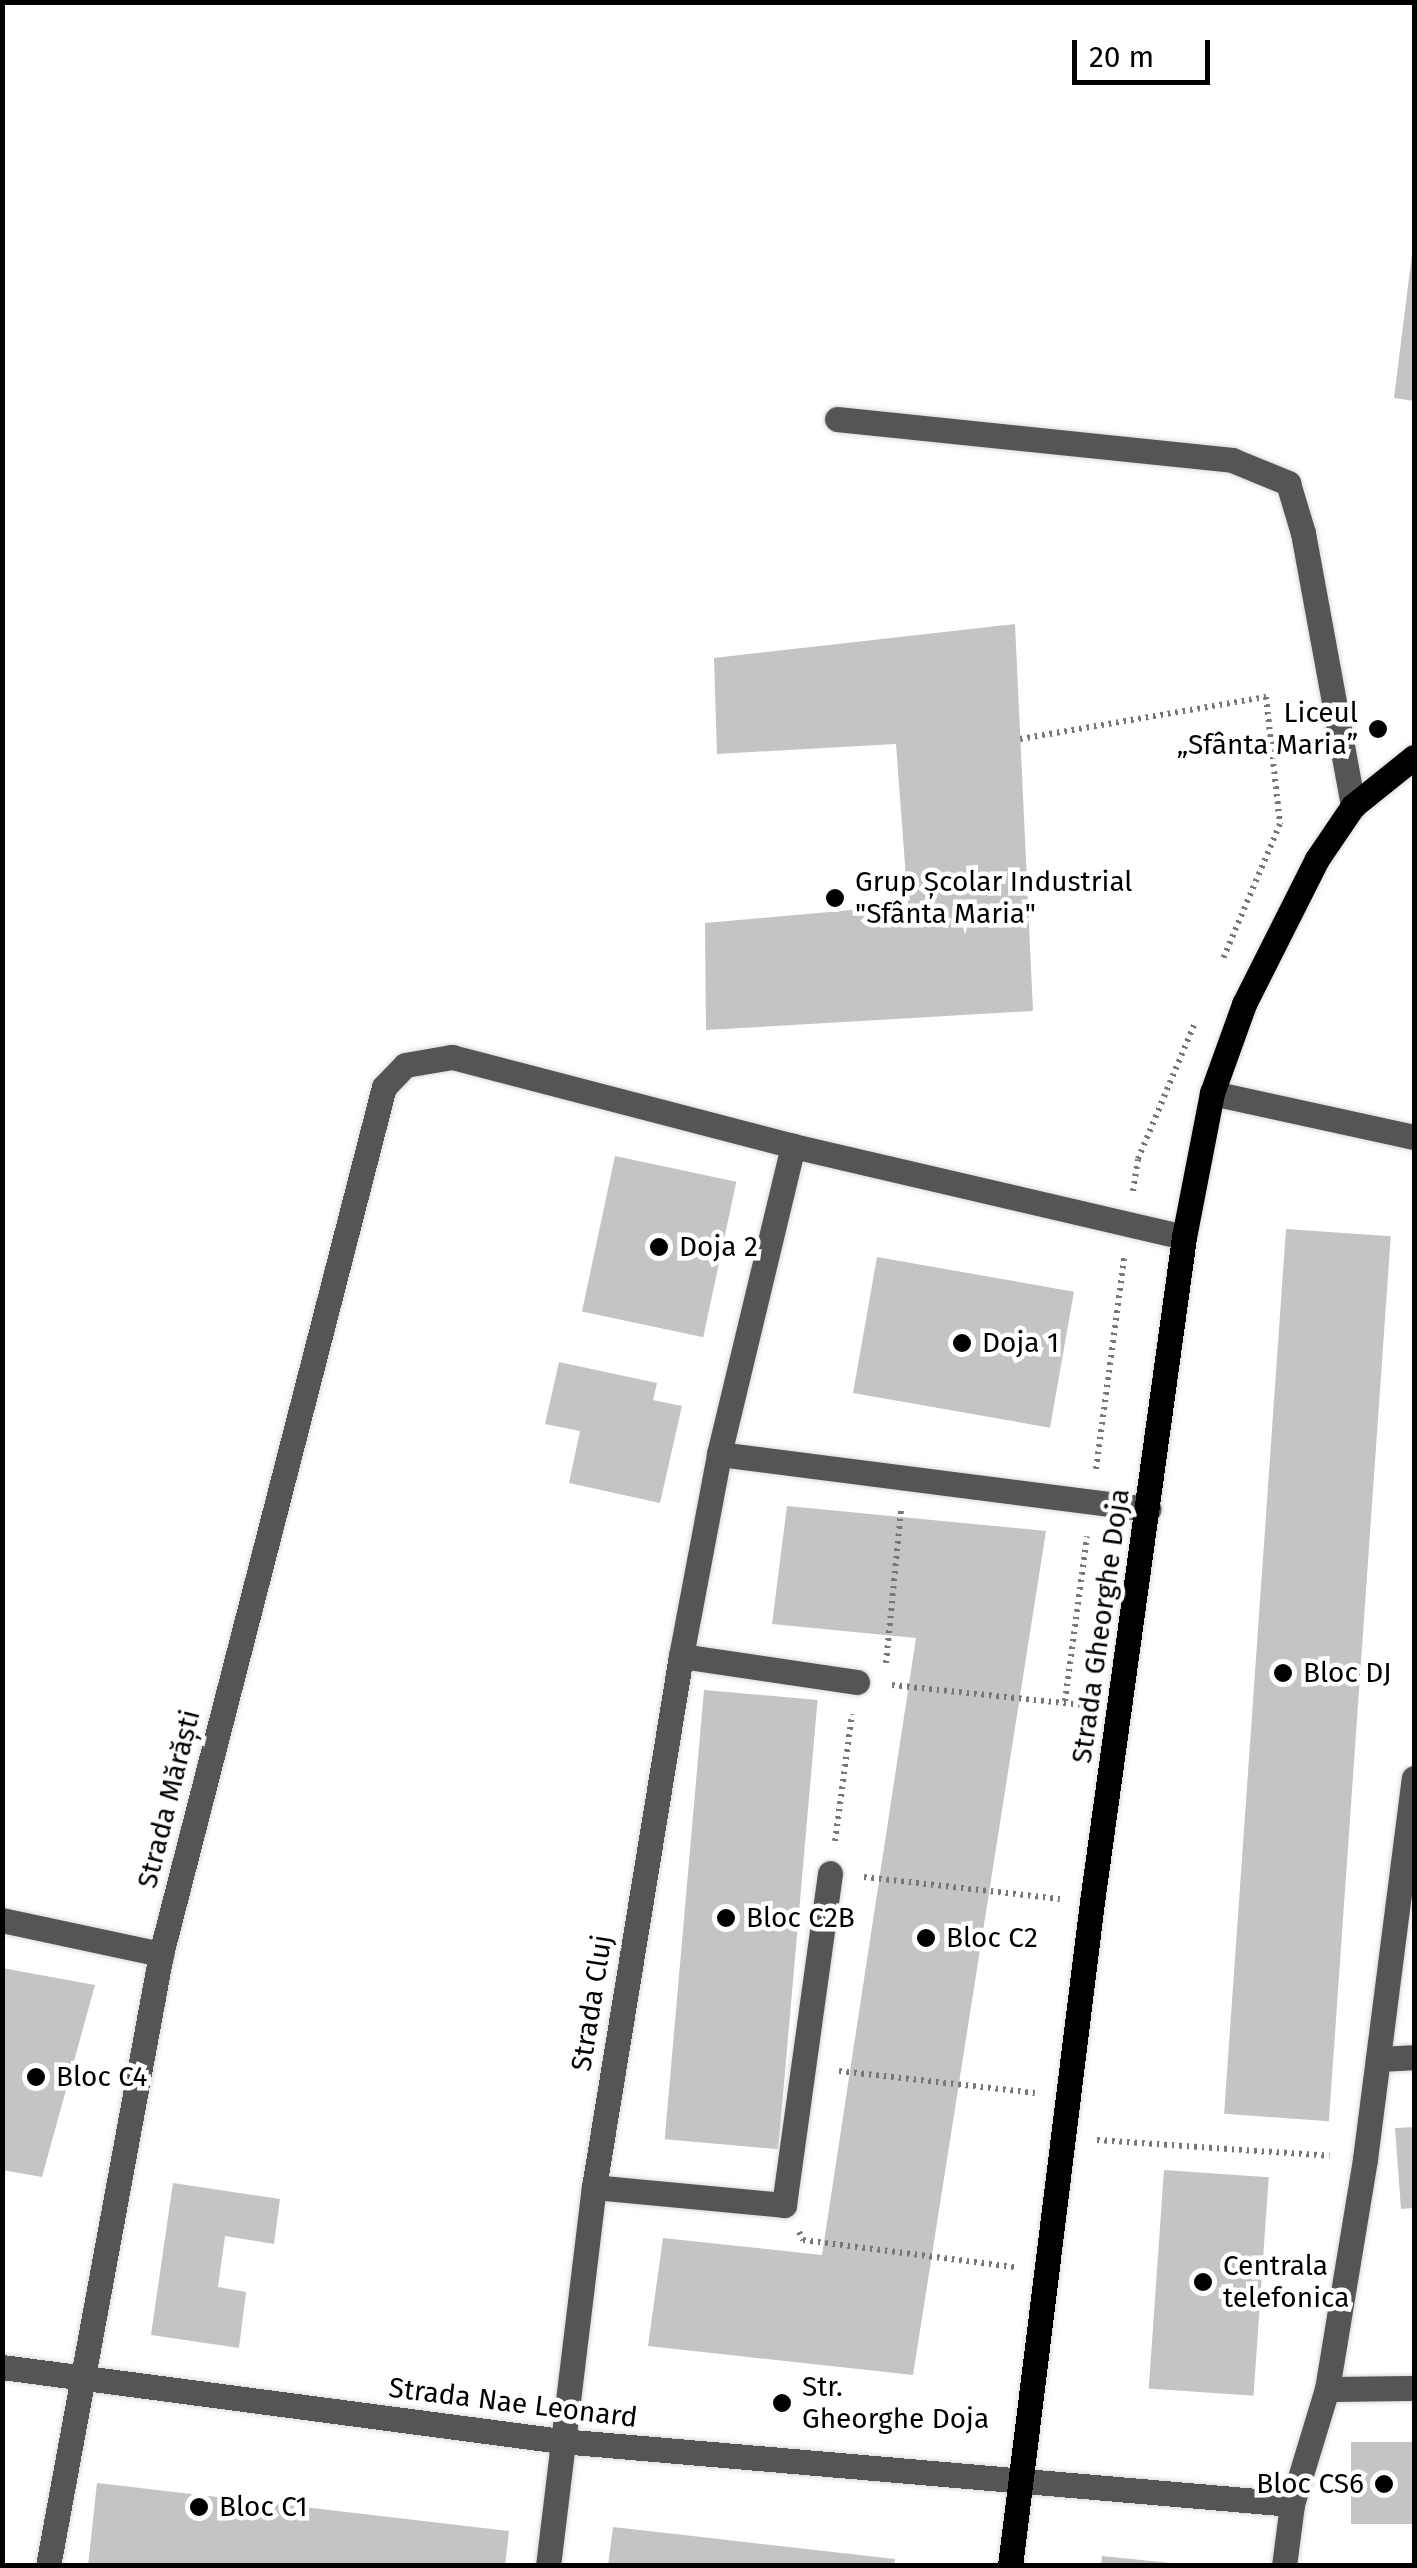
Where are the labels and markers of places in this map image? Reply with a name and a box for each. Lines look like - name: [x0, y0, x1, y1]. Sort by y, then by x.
- place label: Liceul „Sfânta Maria”: [1177, 696, 1358, 762]
- marker: Liceul „Sfânta Maria”: [1367, 718, 1389, 740]
- place label: Grup Școlar Industrial "Sfânta Maria": [855, 865, 1133, 931]
- marker: Grup Școlar Industrial "Sfânta Maria": [824, 887, 846, 909]
- place label: Doja 2: [679, 1230, 758, 1264]
- marker: Doja 2: [648, 1236, 670, 1258]
- place label: Doja 1: [982, 1326, 1059, 1360]
- marker: Doja 1: [951, 1332, 973, 1354]
- place label: Bloc DJ: [1303, 1656, 1392, 1690]
- marker: Bloc DJ: [1272, 1662, 1294, 1684]
- place label: Bloc C2B: [746, 1901, 855, 1935]
- marker: Bloc C2B: [715, 1907, 737, 1929]
- place label: Bloc C2: [946, 1921, 1038, 1955]
- marker: Bloc C2: [915, 1927, 937, 1949]
- place label: Bloc C4: [56, 2060, 147, 2094]
- marker: Bloc C4: [25, 2066, 47, 2088]
- place label: Centrala telefonica: [1223, 2249, 1349, 2315]
- marker: Centrala telefonica: [1192, 2271, 1214, 2293]
- place label: Str. Gheorghe Doja: [802, 2370, 989, 2436]
- marker: Str. Gheorghe Doja: [771, 2392, 793, 2414]
- place label: Bloc CS6: [1256, 2467, 1364, 2501]
- marker: Bloc CS6: [1373, 2473, 1395, 2495]
- place label: Bloc C1: [219, 2490, 308, 2524]
- marker: Bloc C1: [188, 2496, 210, 2518]

